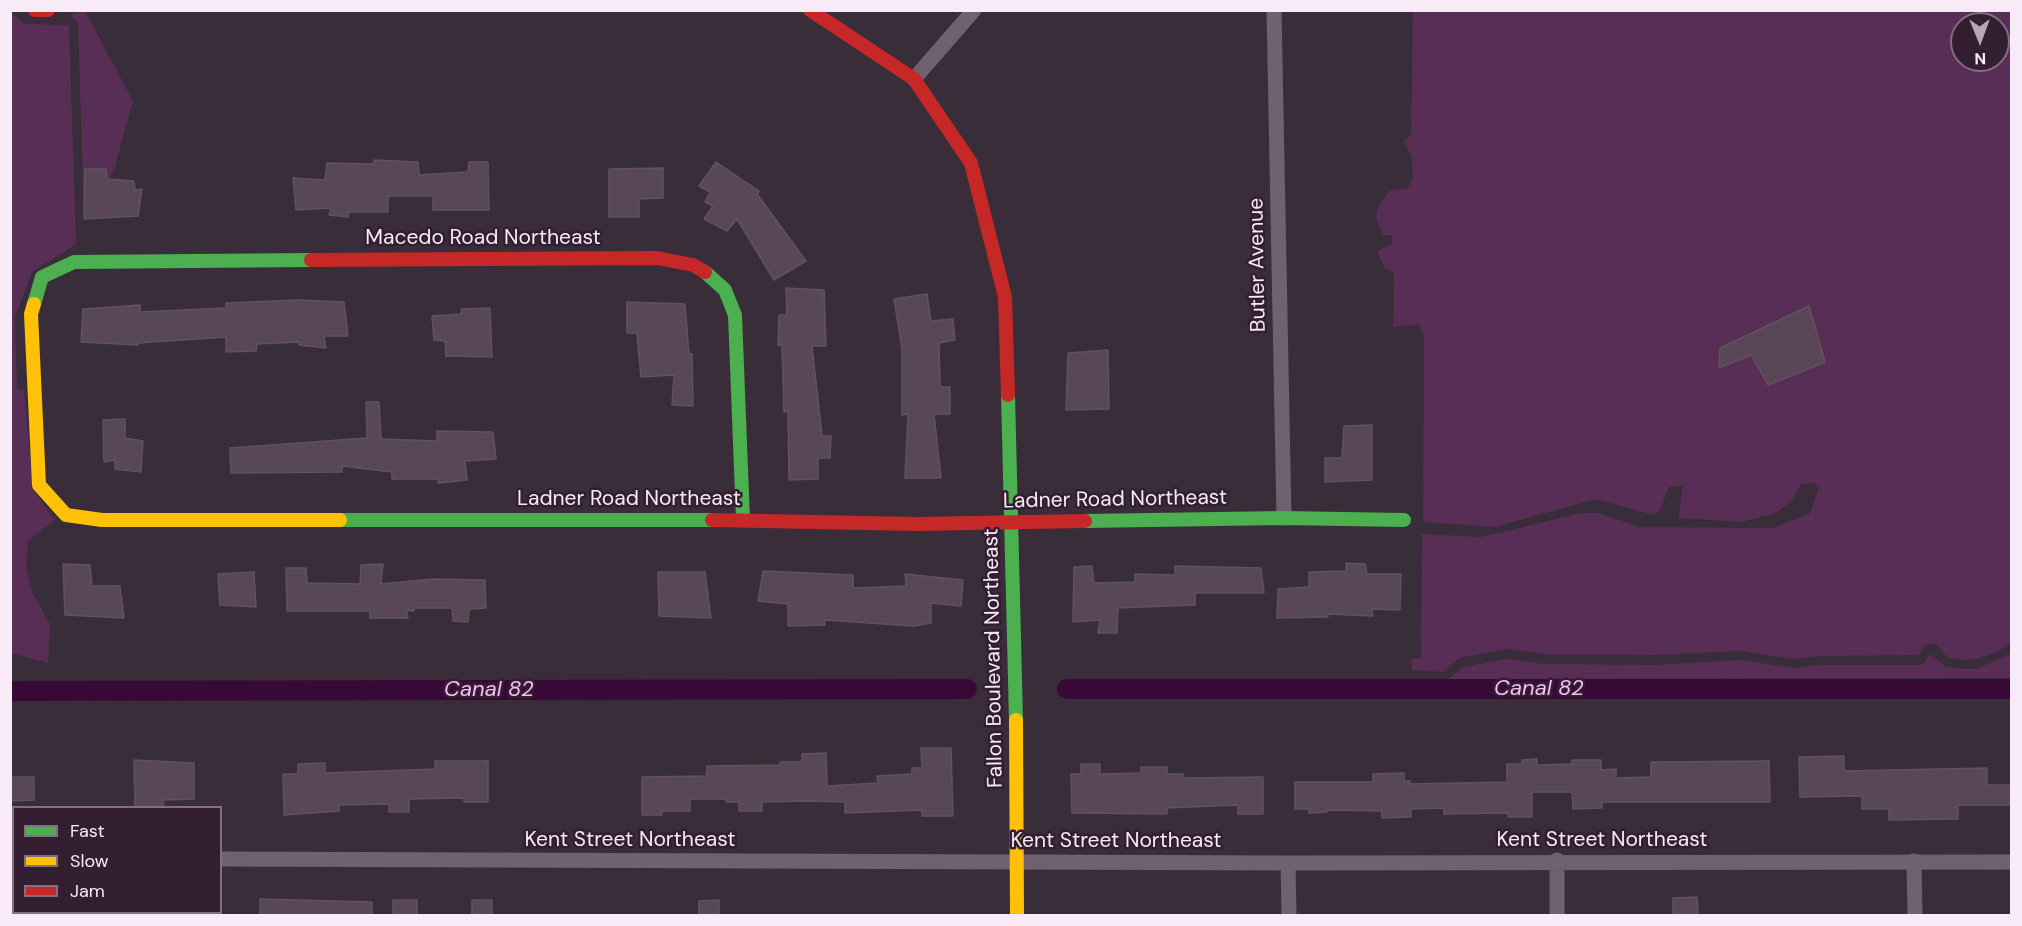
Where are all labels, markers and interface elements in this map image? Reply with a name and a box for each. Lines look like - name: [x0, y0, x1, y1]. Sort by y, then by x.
- north arrow: [1950, 12, 2010, 72]
- text: N: [1974, 48, 1986, 69]
- street label: Butler Avenue: [1244, 198, 1272, 332]
- street label: Macedo Road Northeast: [365, 225, 601, 251]
- street label: Ladner Road Northeast: [1003, 485, 1227, 515]
- street label: Ladner Road Northeast: [517, 486, 741, 512]
- street label: Fallon Boulevard Northeast: [979, 528, 1009, 788]
- water label: Canal 82: [1494, 676, 1584, 702]
- water label: Canal 82: [444, 677, 534, 703]
- legend: [12, 806, 222, 914]
- text: Fast: [70, 819, 105, 843]
- street label: Kent Street Northeast: [524, 827, 736, 853]
- street label: Kent Street Northeast: [1496, 827, 1708, 853]
- street label: Kent Street Northeast: [1010, 828, 1222, 854]
- text: Slow: [70, 849, 109, 873]
- text: Jam: [70, 879, 105, 903]

